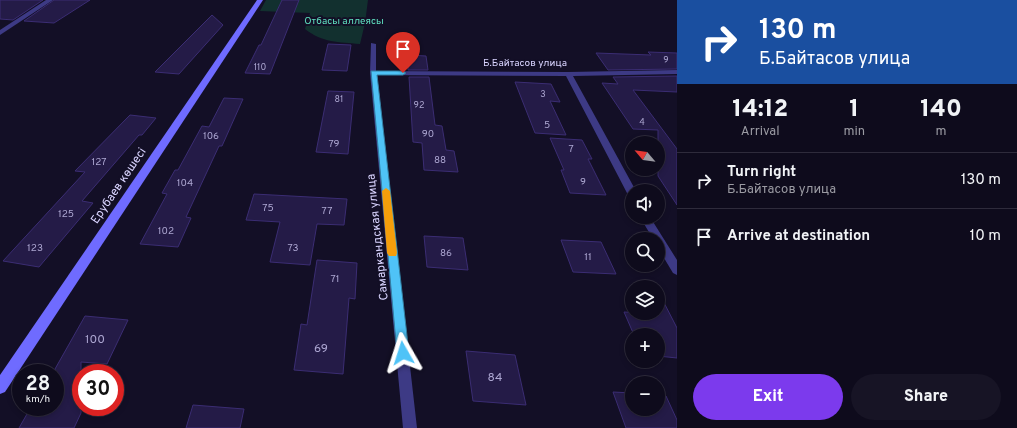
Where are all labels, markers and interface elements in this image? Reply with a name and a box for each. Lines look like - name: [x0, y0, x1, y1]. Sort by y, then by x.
- text: 130 m: [759, 13, 837, 49]
- park label: Отбасы аллеясы: [304, 15, 384, 28]
- icon: right: [693, 16, 745, 68]
- pin: [386, 32, 420, 73]
- icon: arrive: [392, 38, 414, 60]
- text: Б.Байтасов улица: [759, 48, 910, 71]
- house number: 9: [663, 55, 669, 66]
- street label: Б.Байтасов улица: [483, 57, 567, 70]
- house number: 110: [254, 62, 266, 73]
- house number: 3: [540, 89, 546, 100]
- house number: 81: [335, 94, 343, 105]
- text: 14:12: [732, 95, 788, 125]
- text: 1: [849, 95, 859, 125]
- text: 140: [920, 95, 962, 125]
- house number: 92: [414, 100, 424, 111]
- house number: 4: [639, 117, 645, 128]
- house number: 5: [544, 119, 550, 132]
- text: Arrival: [741, 124, 780, 140]
- text: min: [843, 124, 865, 140]
- text: m: [936, 124, 947, 140]
- house number: 90: [422, 128, 434, 141]
- house number: 106: [203, 130, 219, 143]
- north arrow: [625, 136, 665, 176]
- map controls: [625, 136, 665, 416]
- house number: 79: [328, 138, 340, 151]
- house number: 7: [568, 143, 574, 156]
- street label: Ерубаев көшесі: [88, 145, 150, 227]
- house number: 88: [434, 154, 446, 167]
- house number: 127: [92, 156, 106, 169]
- text: Turn right: [727, 163, 796, 182]
- icon: right: [693, 170, 715, 192]
- text: 130 m: [961, 171, 1001, 190]
- street label: Самаркандская улица: [363, 173, 393, 301]
- house number: 9: [580, 176, 586, 189]
- house number: 104: [177, 177, 193, 190]
- text: Б.Байтасов улица: [727, 182, 836, 198]
- button: sound: [625, 184, 665, 224]
- house number: 75: [262, 202, 274, 215]
- house number: 77: [322, 205, 332, 218]
- house number: 125: [58, 208, 74, 221]
- house number: 102: [158, 225, 174, 238]
- icon: arrive: [693, 226, 715, 248]
- text: Arrive at destination: [727, 227, 870, 246]
- text: 10 m: [970, 227, 1001, 246]
- button: search: [625, 232, 665, 272]
- house number: 123: [27, 242, 43, 255]
- house number: 73: [287, 242, 299, 255]
- house number: 86: [440, 247, 452, 260]
- house number: 11: [584, 251, 592, 264]
- house number: 71: [330, 273, 340, 286]
- button: layers: [625, 280, 665, 320]
- button: +: [625, 328, 665, 368]
- house number: 100: [85, 332, 105, 348]
- position arrow: [382, 332, 424, 374]
- house number: 69: [314, 341, 328, 357]
- speed limit sign: 30: [72, 364, 124, 416]
- house number: 84: [488, 370, 502, 386]
- text: 28: [26, 372, 50, 398]
- button: Exit: [693, 374, 843, 420]
- button: Share: [851, 374, 1001, 420]
- button: −: [625, 376, 665, 416]
- text: km/h: [26, 393, 50, 406]

